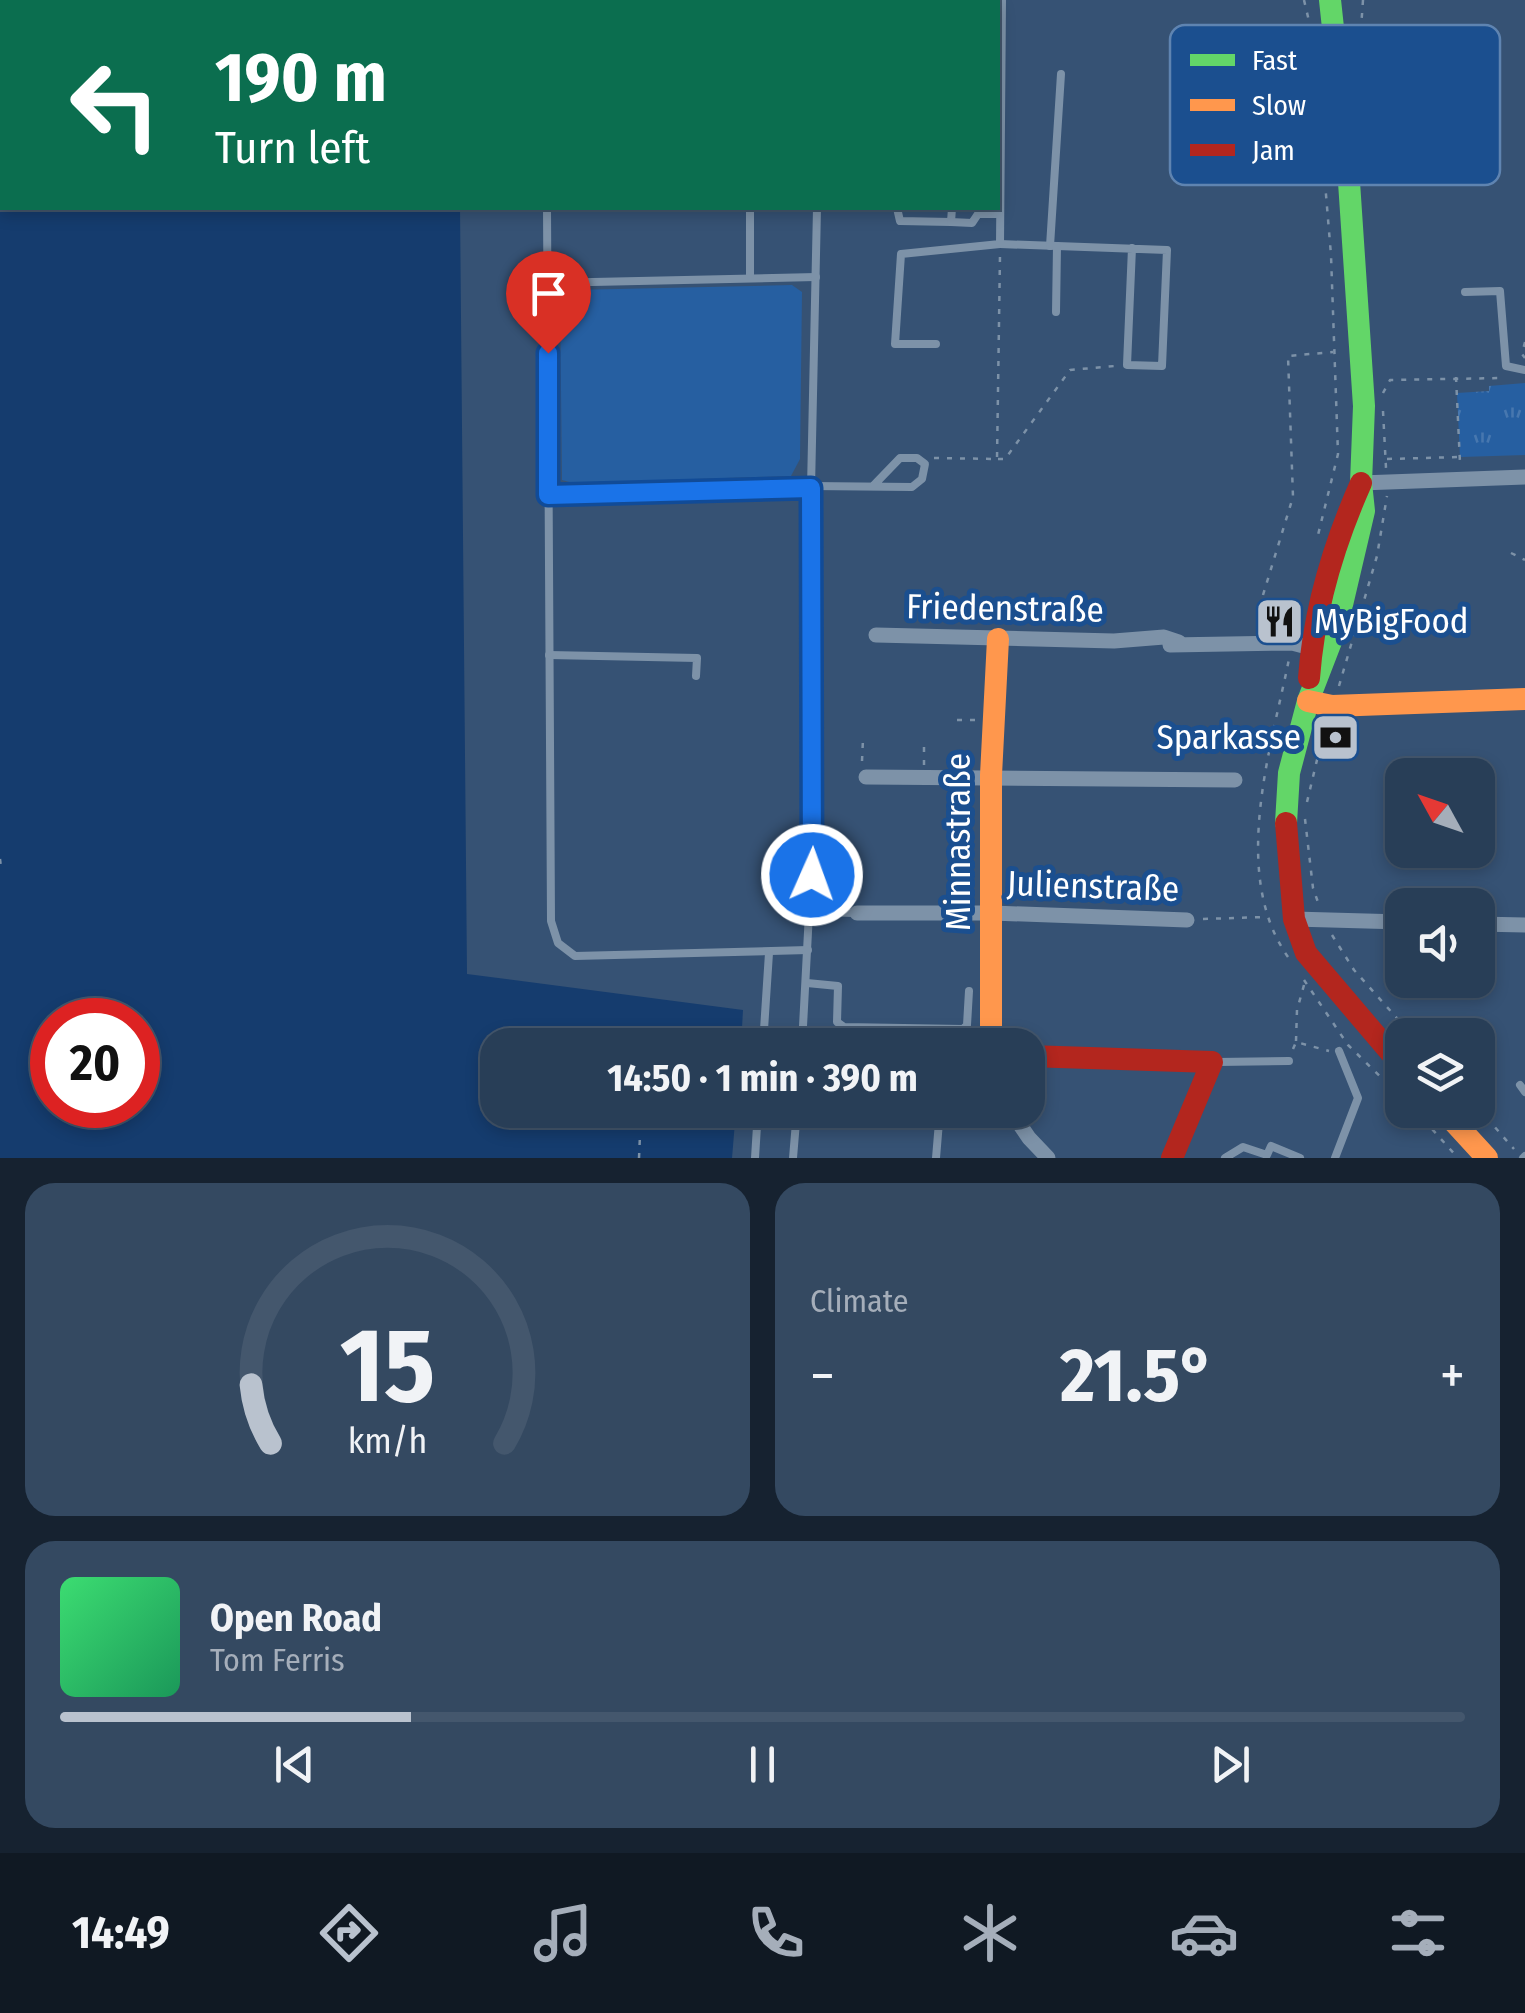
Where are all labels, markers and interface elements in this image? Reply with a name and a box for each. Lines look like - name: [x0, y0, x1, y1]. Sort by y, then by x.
- legend: [1170, 25, 1500, 185]
- text: 190 m: [215, 36, 387, 120]
- icon: left: [50, 40, 180, 170]
- text: Fast: [1252, 44, 1298, 77]
- text: Slow: [1252, 89, 1306, 122]
- text: Turn left: [215, 121, 370, 175]
- text: Jam: [1252, 134, 1295, 167]
- pin: [506, 251, 591, 354]
- icon: arrive: [521, 266, 576, 321]
- street label: Friedenstraße: [906, 585, 1104, 631]
- restaurant icon: MyBigFood: [1253, 595, 1305, 647]
- place label: MyBigFood: [1314, 600, 1469, 642]
- bank icon: Sparkasse: [1310, 711, 1362, 763]
- place label: Sparkasse: [1156, 716, 1301, 758]
- street label: Minnastraße: [937, 753, 979, 931]
- north arrow: [1385, 758, 1495, 868]
- map controls: [1385, 758, 1495, 1128]
- position arrow: [760, 823, 864, 927]
- street label: Julienstraße: [1006, 862, 1180, 910]
- button: sound: [1385, 888, 1495, 998]
- speed limit sign: 20: [30, 998, 160, 1128]
- button: layers: [1385, 1018, 1495, 1128]
- text: 14:50 · 1 min · 390 m: [607, 1055, 918, 1101]
- text: Climate: [810, 1282, 909, 1320]
- text: 15: [340, 1304, 435, 1429]
- text: 21.5°: [1060, 1331, 1215, 1421]
- text: −: [810, 1343, 835, 1409]
- text: +: [1440, 1343, 1465, 1409]
- text: km/h: [348, 1420, 427, 1462]
- text: Open Road: [210, 1595, 382, 1641]
- text: Tom Ferris: [210, 1641, 345, 1679]
- icon: previous: [267, 1737, 322, 1792]
- icon: pause: [735, 1737, 790, 1792]
- icon: next: [1203, 1737, 1258, 1792]
- icon: directions: [314, 1898, 384, 1968]
- icon: music: [528, 1898, 598, 1968]
- icon: phone: [741, 1898, 811, 1968]
- icon: climate: [955, 1898, 1025, 1968]
- icon: car: [1169, 1898, 1239, 1968]
- icon: filters: [1383, 1898, 1453, 1968]
- text: 14:49: [72, 1906, 170, 1960]

